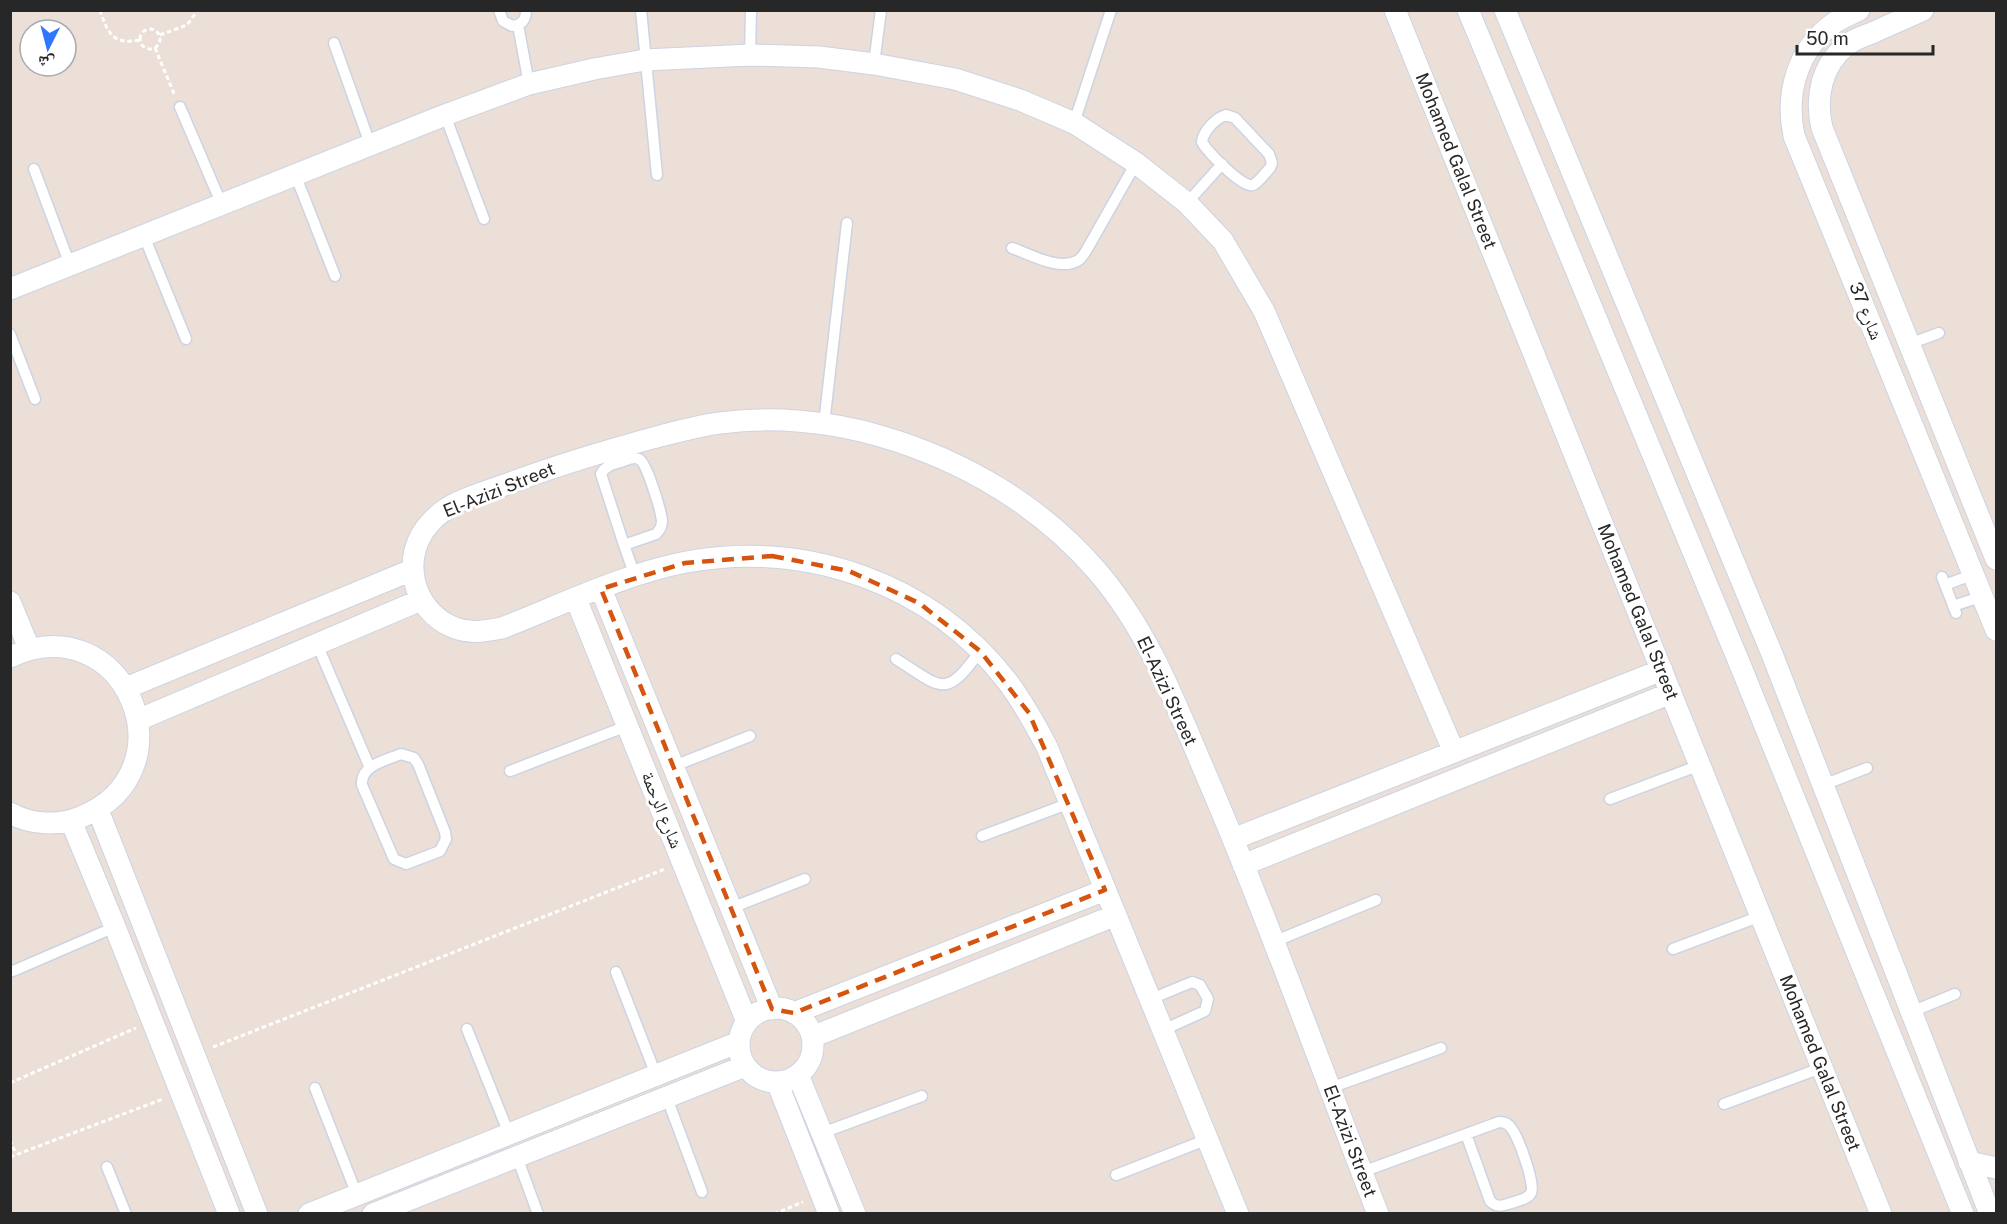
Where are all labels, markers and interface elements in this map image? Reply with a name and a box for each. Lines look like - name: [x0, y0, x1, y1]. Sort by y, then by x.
- north arrow: [18, 18, 78, 78]
- scale bar: [1797, 18, 1934, 56]
- text: 50 m: [1806, 28, 1849, 49]
- text: ش: [37, 52, 56, 73]
- street label: Mohamed Galal Street: [1412, 70, 1501, 252]
- street label: شارع 37: [1844, 279, 1888, 343]
- street label: El-Azizi Street: [440, 458, 558, 521]
- street label: Mohamed Galal Street: [1594, 521, 1683, 703]
- street label: El-Azizi Street: [1133, 633, 1202, 749]
- street label: شارع الرحمة: [637, 768, 687, 852]
- street label: Mohamed Galal Street: [1776, 972, 1865, 1154]
- street label: El-Azizi Street: [1319, 1082, 1381, 1200]

